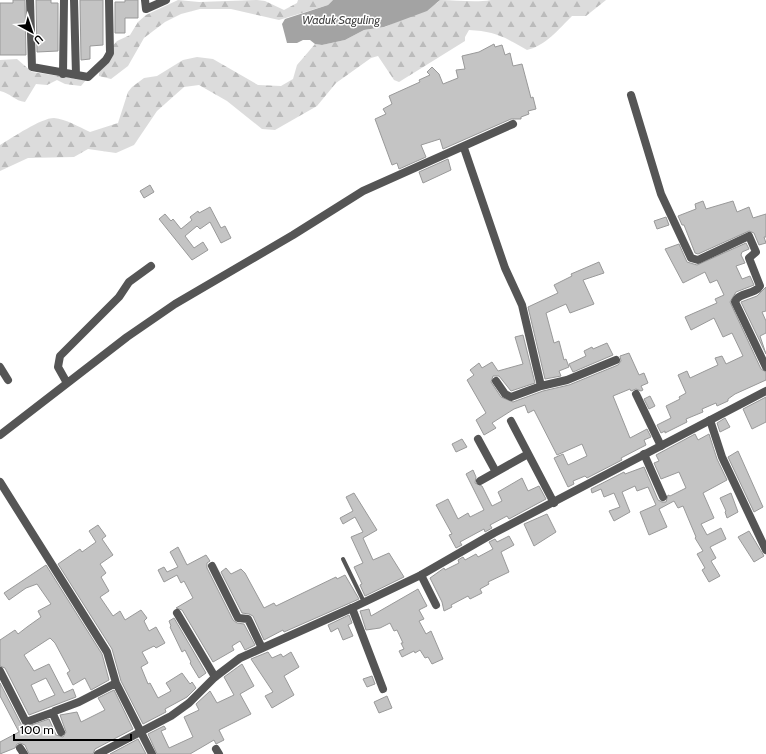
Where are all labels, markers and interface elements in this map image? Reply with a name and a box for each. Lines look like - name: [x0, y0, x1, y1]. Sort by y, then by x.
- north arrow: [12, 12, 52, 52]
- water label: Waduk Saguling: [302, 12, 380, 27]
- text: U: [31, 32, 46, 48]
- scale bar: [14, 716, 131, 742]
- text: 100 m: [20, 722, 54, 737]

